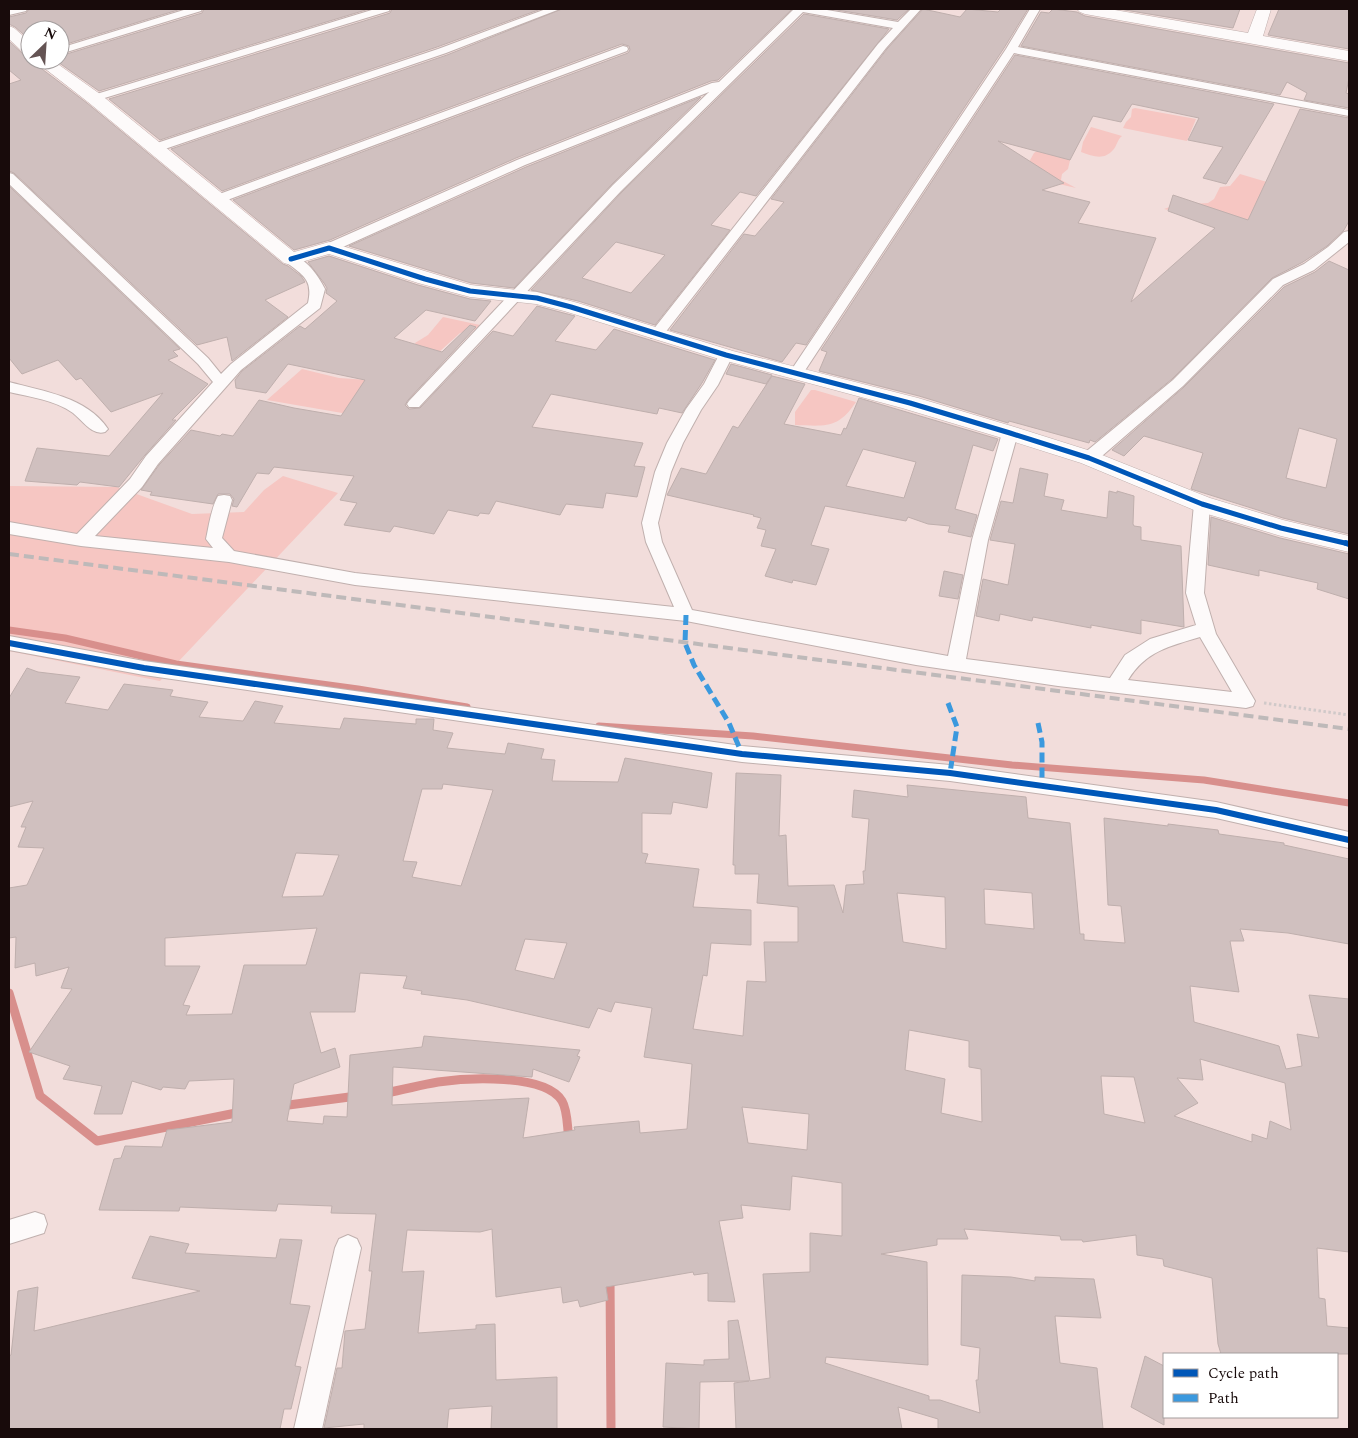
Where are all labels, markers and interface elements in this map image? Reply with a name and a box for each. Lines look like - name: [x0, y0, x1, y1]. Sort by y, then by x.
- north arrow: [20, 20, 70, 70]
- text: N: [41, 22, 60, 46]
- legend: [1163, 1353, 1338, 1418]
- text: Cycle path: [1208, 1362, 1279, 1385]
- text: Path: [1208, 1387, 1239, 1410]

